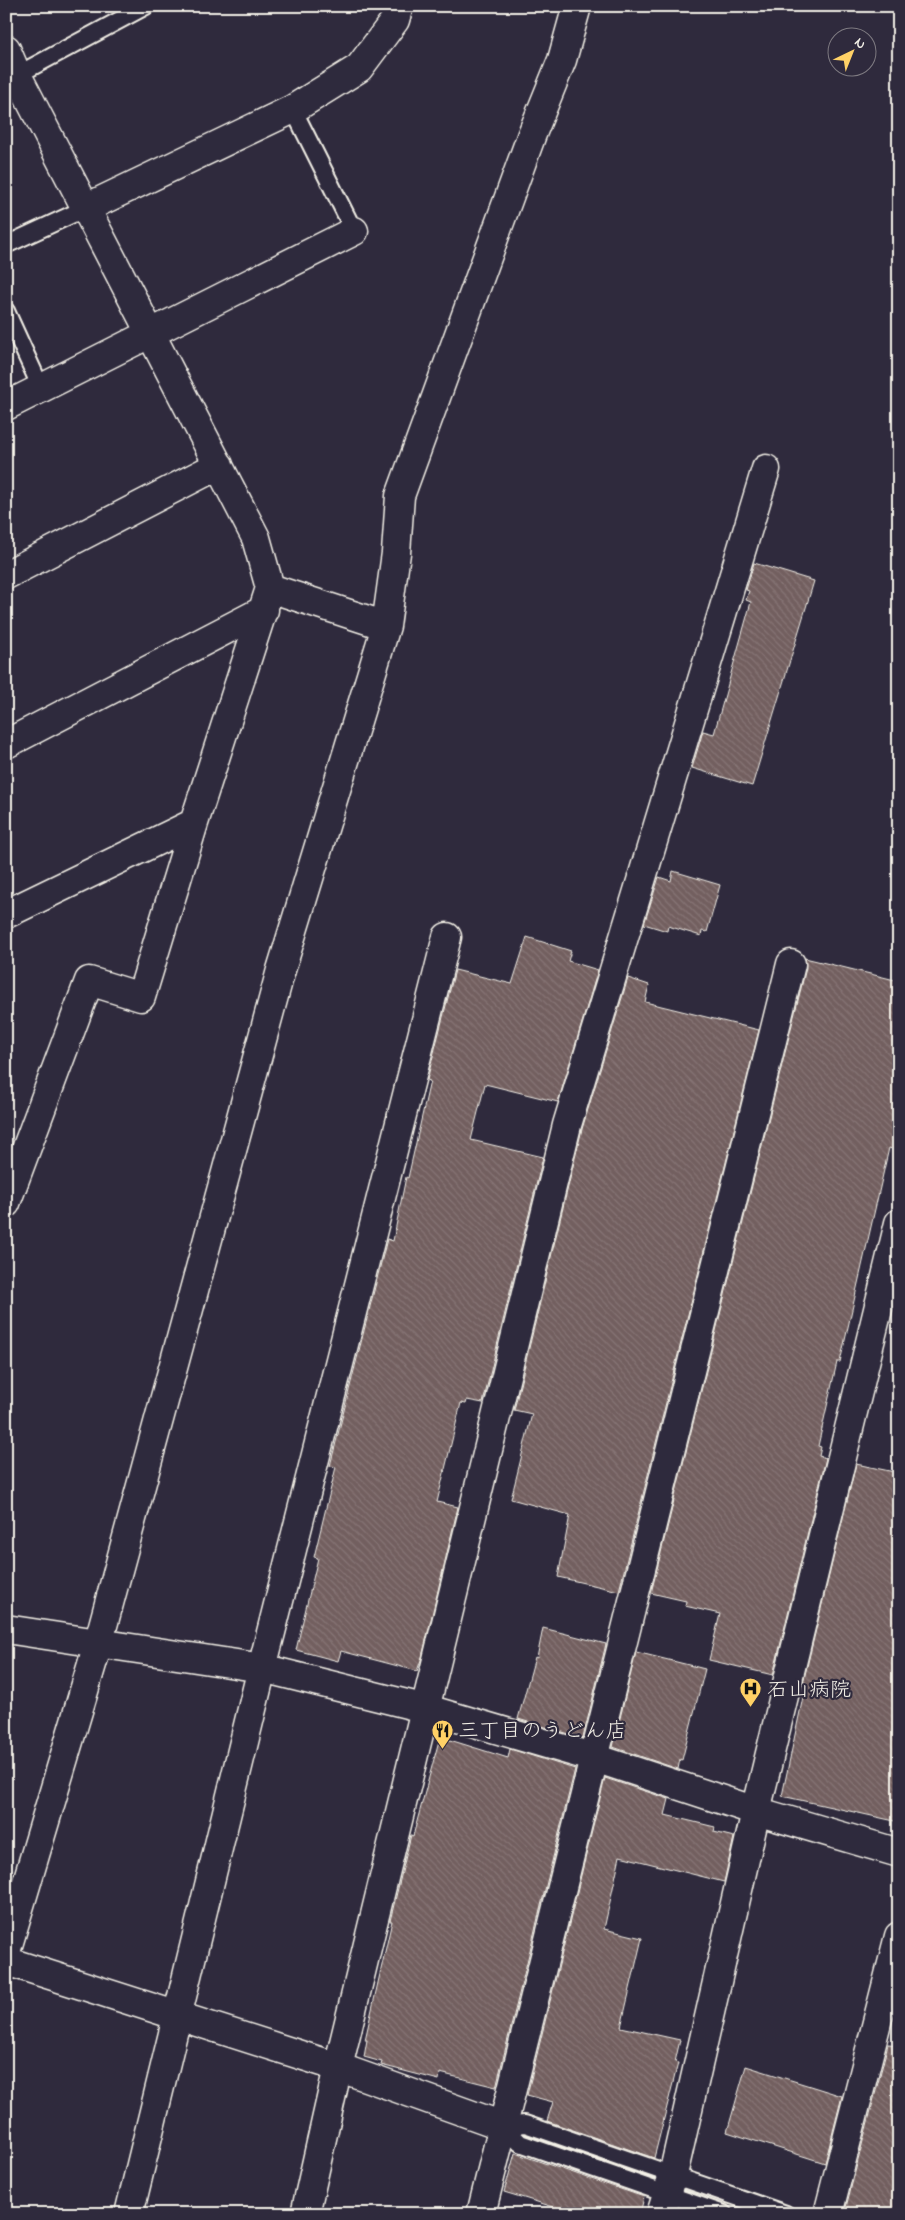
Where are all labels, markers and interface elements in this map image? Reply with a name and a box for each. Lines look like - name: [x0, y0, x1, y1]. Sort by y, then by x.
- north arrow: [828, 28, 878, 78]
- text: N: [849, 33, 870, 54]
- place label: 石山病院: [767, 1676, 851, 1706]
- hospital icon: 石山病院: [739, 1677, 763, 1708]
- place label: 三丁目のうどん店: [458, 1717, 626, 1747]
- restaurant icon: 三丁目のうどん店: [430, 1718, 454, 1749]

